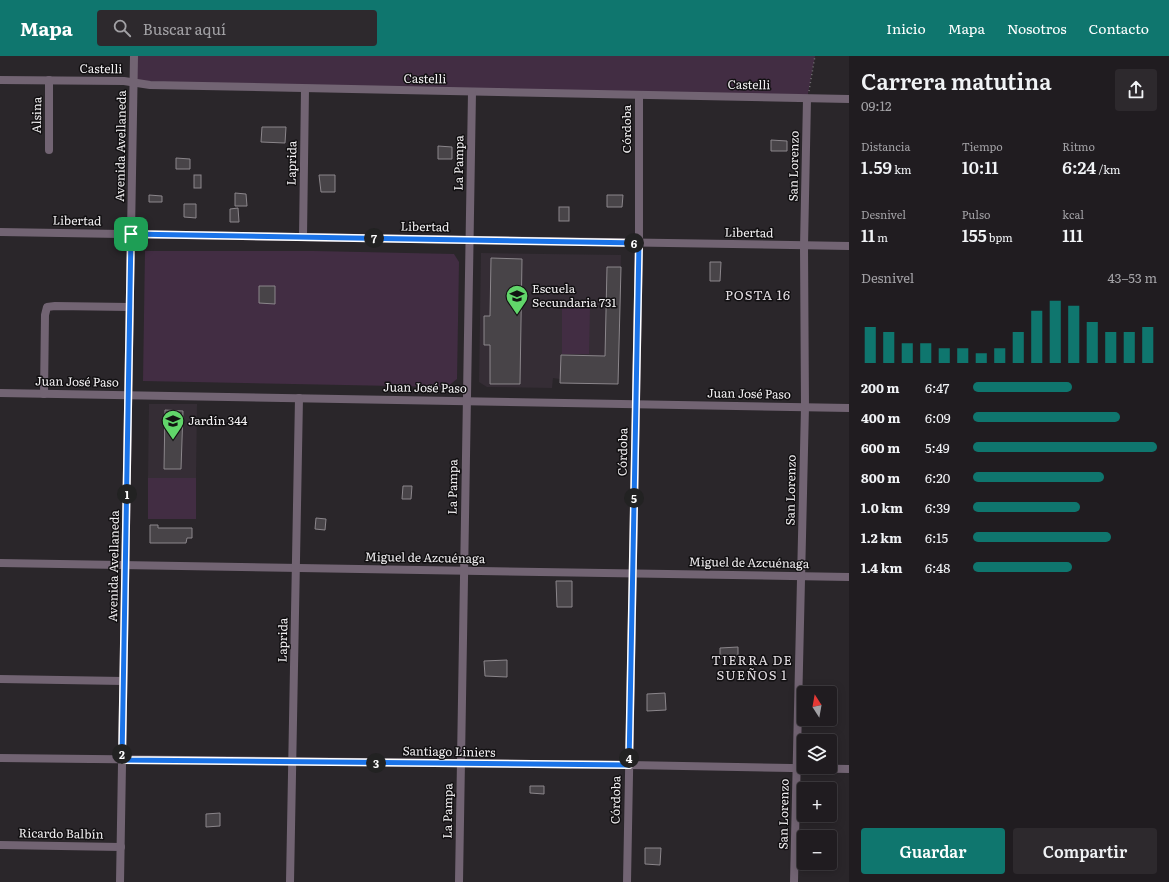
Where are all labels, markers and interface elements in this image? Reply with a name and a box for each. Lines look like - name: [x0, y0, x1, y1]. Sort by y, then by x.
- search box: [97, 10, 377, 46]
- text: Mapa: [20, 14, 73, 42]
- icon: search: [111, 17, 133, 39]
- text: Buscar aquí: [143, 17, 226, 40]
- text: Inicio: [886, 18, 926, 38]
- text: Mapa: [948, 18, 985, 38]
- text: Nosotros: [1007, 18, 1067, 38]
- text: Contacto: [1089, 18, 1149, 38]
- street label: Castelli: [79, 59, 123, 77]
- text: Carrera matutina: [861, 64, 1052, 97]
- street label: Castelli: [403, 69, 447, 87]
- button: share: [1115, 69, 1157, 111]
- street label: Castelli: [727, 75, 771, 93]
- street label: Avenida Avellaneda: [110, 89, 130, 202]
- street label: Alsina: [27, 96, 45, 133]
- text: 09:12: [861, 96, 892, 115]
- street label: Córdoba: [617, 104, 635, 153]
- street label: San Lorenzo: [783, 130, 803, 202]
- street label: La Pampa: [449, 135, 467, 191]
- text: Distancia: [861, 138, 910, 154]
- text: Tiempo: [962, 138, 1003, 154]
- text: Ritmo: [1062, 138, 1095, 154]
- street label: Laprida: [282, 140, 300, 186]
- text: 1.59: [861, 154, 892, 179]
- text: 10:11: [962, 154, 998, 179]
- text: 6:24: [1062, 154, 1096, 179]
- text: km: [892, 161, 911, 177]
- text: /km: [1096, 161, 1121, 177]
- text: Desnivel: [861, 206, 906, 222]
- text: Pulso: [962, 206, 990, 222]
- text: kcal: [1062, 206, 1084, 222]
- street label: Libertad: [52, 211, 102, 229]
- pin: [114, 217, 148, 251]
- street label: Libertad: [400, 217, 450, 235]
- text: 11: [861, 222, 875, 247]
- text: 155: [962, 222, 987, 247]
- text: 111: [1062, 222, 1083, 247]
- icon: arrive: [120, 223, 142, 245]
- street label: Libertad: [724, 223, 774, 241]
- pin: 7: [364, 228, 384, 248]
- text: m: [875, 229, 888, 245]
- text: bpm: [987, 229, 1013, 245]
- text: 7: [371, 230, 377, 246]
- pin: 6: [624, 233, 644, 253]
- text: 6: [631, 235, 637, 251]
- text: Desnivel: [861, 268, 914, 287]
- text: 43–53 m: [1107, 268, 1157, 287]
- place label: Escuela Secundaria 731: [532, 279, 617, 311]
- school or university icon: Escuela Secundaria 731: [504, 283, 530, 316]
- district label: POSTA 16: [725, 285, 791, 304]
- street label: Juan José Paso: [35, 371, 119, 391]
- street label: Juan José Paso: [383, 377, 467, 397]
- text: 200 m: [861, 378, 900, 397]
- text: 6:47: [925, 378, 949, 397]
- street label: Juan José Paso: [707, 383, 791, 403]
- school or university icon: Jardín 344: [160, 408, 186, 441]
- text: 400 m: [861, 408, 900, 427]
- text: 6:09: [925, 408, 951, 427]
- place label: Jardín 344: [188, 411, 248, 429]
- street label: Córdoba: [613, 427, 631, 476]
- text: 600 m: [861, 438, 900, 457]
- text: 5:49: [925, 438, 950, 457]
- street label: San Lorenzo: [780, 454, 800, 526]
- street label: La Pampa: [443, 459, 461, 515]
- text: 800 m: [861, 468, 900, 487]
- text: 6:20: [925, 468, 950, 487]
- pin: 1: [117, 484, 137, 504]
- text: 1: [125, 486, 129, 502]
- pin: 5: [624, 488, 644, 508]
- text: 5: [631, 490, 637, 506]
- text: 1.0 km: [861, 498, 903, 517]
- text: 6:39: [925, 498, 950, 517]
- street label: Avenida Avellaneda: [103, 509, 123, 622]
- text: 1.2 km: [861, 528, 902, 547]
- text: 6:15: [925, 528, 948, 547]
- street label: Miguel de Azcuénaga: [365, 547, 486, 567]
- street label: Miguel de Azcuénaga: [689, 552, 810, 572]
- text: 1.4 km: [861, 558, 902, 577]
- text: 6:48: [925, 558, 950, 577]
- street label: Laprida: [273, 617, 291, 663]
- district label: TIERRA DE SUEÑOS 1: [711, 650, 793, 684]
- north arrow: [797, 686, 837, 726]
- map controls: [797, 686, 837, 870]
- button: layers: [797, 734, 837, 774]
- street label: Santiago Liniers: [402, 741, 496, 761]
- pin: 2: [112, 744, 132, 764]
- text: 2: [119, 746, 125, 762]
- pin: 4: [619, 748, 639, 768]
- text: 4: [626, 750, 632, 766]
- pin: 3: [366, 753, 386, 773]
- text: 3: [373, 755, 379, 771]
- street label: Córdoba: [606, 775, 624, 824]
- street label: San Lorenzo: [773, 778, 793, 850]
- button: +: [797, 782, 837, 822]
- street label: La Pampa: [438, 783, 456, 839]
- street label: Ricardo Balbín: [18, 823, 104, 843]
- button: Guardar: [861, 828, 1005, 874]
- button: Compartir: [1013, 828, 1157, 874]
- button: −: [797, 830, 837, 870]

